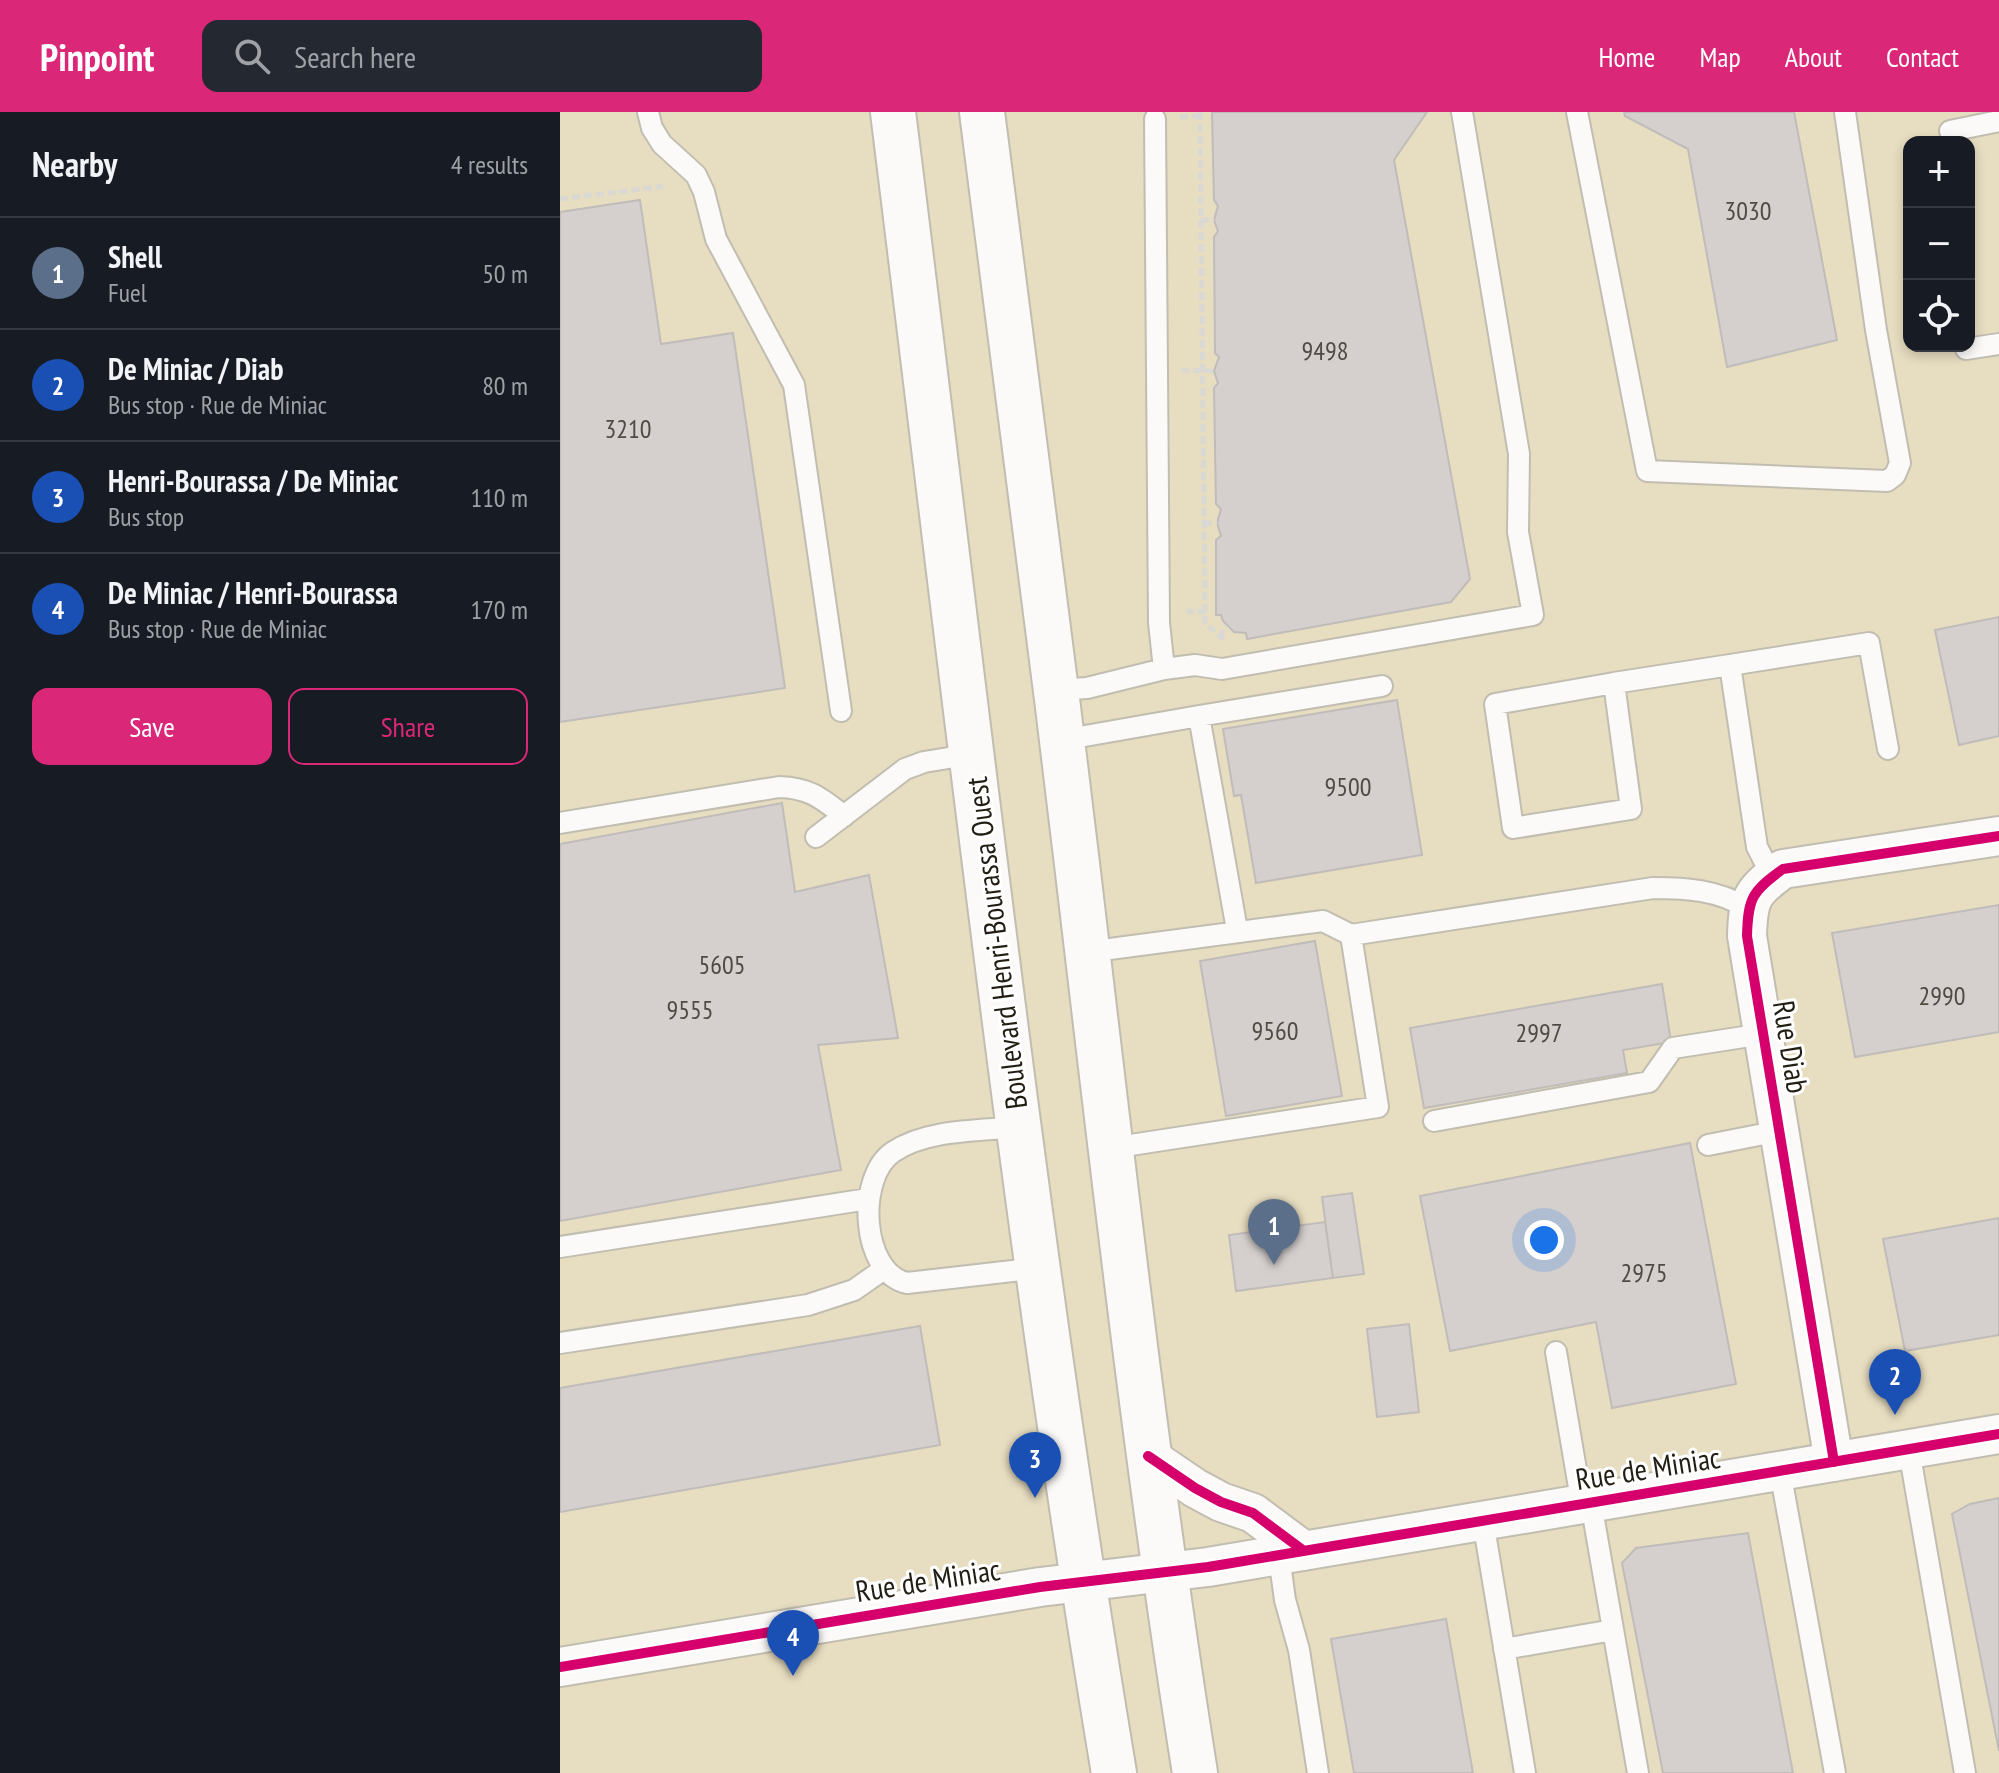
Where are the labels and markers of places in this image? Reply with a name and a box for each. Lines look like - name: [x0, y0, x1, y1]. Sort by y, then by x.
- pin: 1: [1248, 1199, 1300, 1265]
- pin: 2: [1869, 1349, 1921, 1415]
- pin: 3: [1009, 1432, 1061, 1498]
- pin: 4: [767, 1610, 819, 1676]

